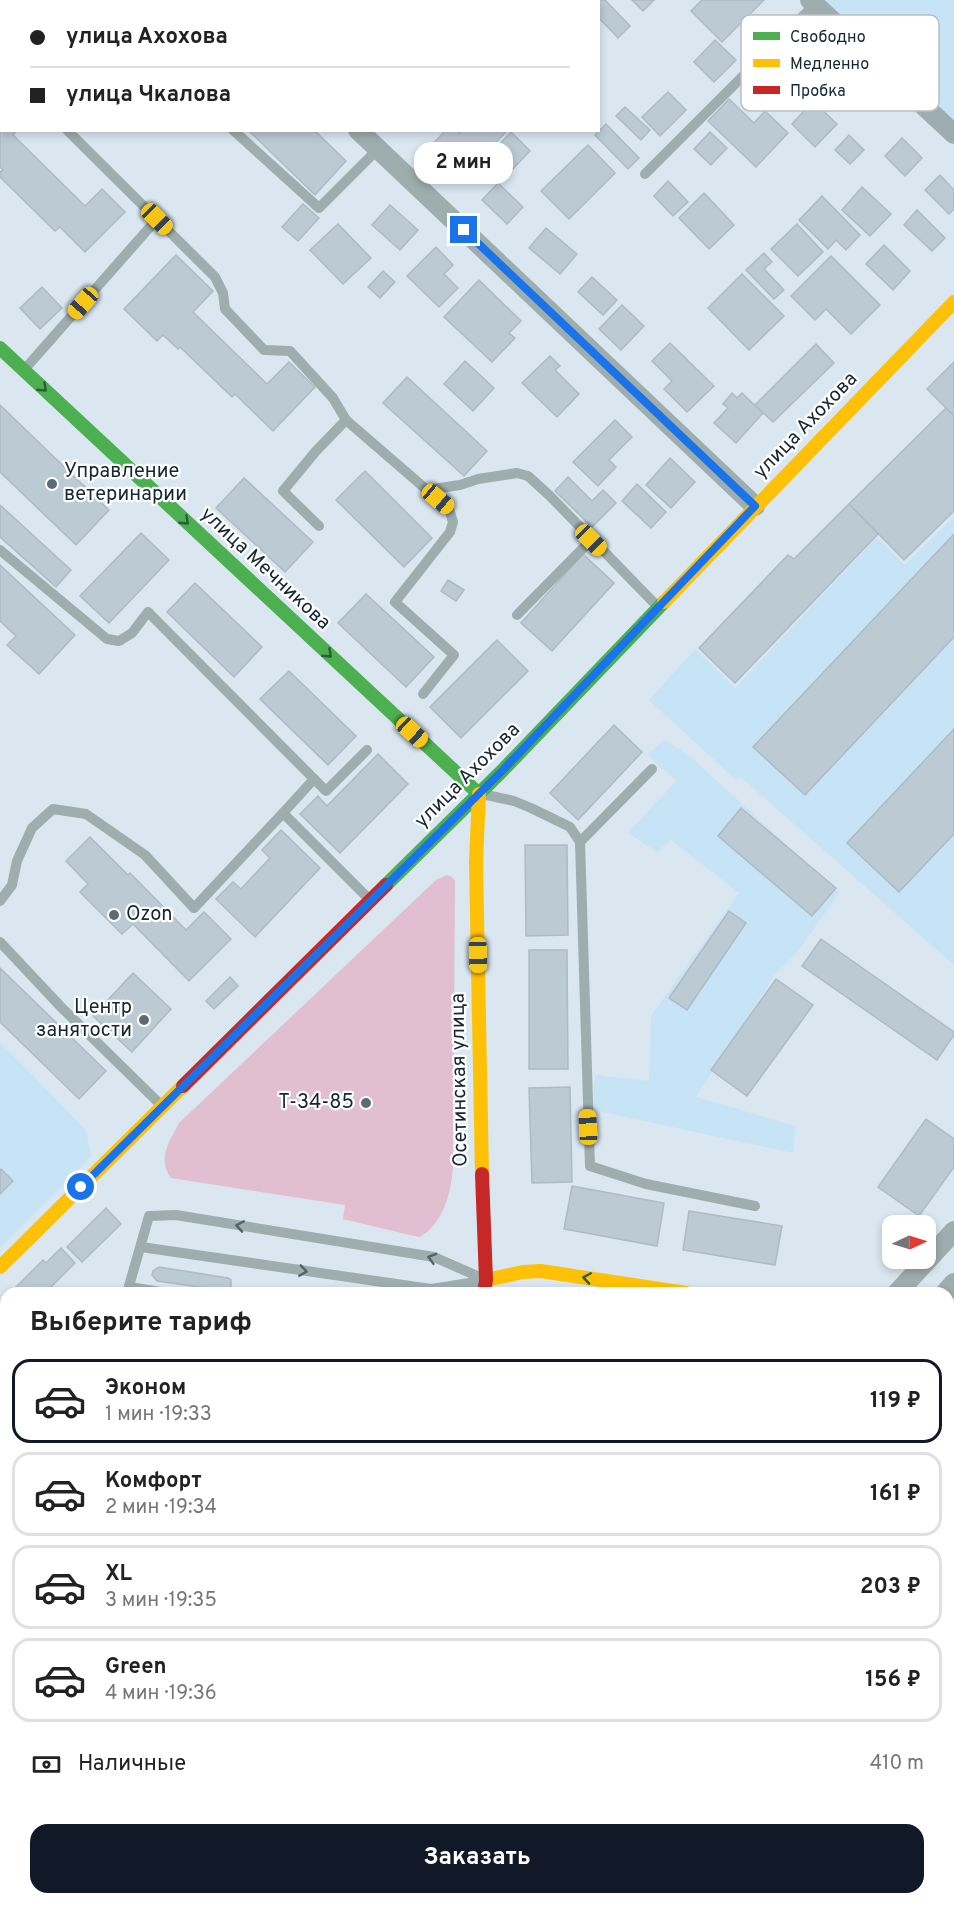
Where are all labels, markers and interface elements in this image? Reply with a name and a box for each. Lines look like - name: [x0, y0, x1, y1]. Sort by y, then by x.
- legend: [741, 15, 939, 111]
- text: улица Ахохова: [66, 24, 228, 51]
- text: Свободно: [790, 28, 866, 48]
- text: Медленно: [790, 55, 869, 75]
- text: улица Чкалова: [66, 82, 231, 109]
- text: Пробка: [790, 82, 846, 102]
- callout: 2 мин: [414, 143, 514, 185]
- text: 2 мин: [435, 150, 492, 176]
- car: [138, 200, 176, 238]
- route end: [450, 216, 477, 243]
- car: [64, 284, 102, 322]
- street label: улица Ахохова: [748, 367, 864, 485]
- one-way arrow: [36, 381, 46, 392]
- place label: Управление ветеринарии: [64, 459, 187, 508]
- marker: Управление ветеринарии: [45, 477, 59, 491]
- car: [418, 481, 458, 517]
- street label: улица Мечникова: [194, 502, 336, 636]
- one-way arrow: [178, 514, 189, 525]
- car: [572, 521, 610, 559]
- one-way arrow: [321, 647, 332, 658]
- car: [393, 713, 431, 751]
- street label: улица Ахохова: [410, 718, 526, 834]
- place label: Ozon: [126, 902, 172, 928]
- marker: Ozon: [107, 908, 121, 922]
- car: [469, 937, 487, 973]
- street label: Осетинская улица: [445, 993, 475, 1167]
- place label: Центр занятости: [36, 995, 132, 1044]
- marker: Центр занятости: [137, 1013, 151, 1027]
- place label: Т-34-85: [278, 1090, 354, 1116]
- marker: Т-34-85: [359, 1096, 373, 1110]
- car: [578, 1109, 598, 1145]
- route start: [67, 1173, 94, 1200]
- north arrow: [882, 1215, 936, 1269]
- map controls: [882, 1215, 936, 1269]
- one-way arrow: [236, 1220, 245, 1232]
- one-way arrow: [427, 1253, 438, 1265]
- one-way arrow: [298, 1264, 308, 1276]
- one-way arrow: [582, 1272, 591, 1284]
- text: Выберите тариф: [30, 1306, 252, 1340]
- icon: car: [33, 1374, 87, 1428]
- text: Эконом: [105, 1375, 186, 1402]
- text: 119 ₽: [870, 1388, 921, 1415]
- text: 1 мин · 19:33: [105, 1402, 212, 1428]
- icon: car: [33, 1467, 87, 1521]
- text: Комфорт: [105, 1468, 202, 1495]
- text: 161 ₽: [870, 1481, 921, 1508]
- text: 2 мин · 19:34: [105, 1495, 217, 1521]
- icon: car: [33, 1560, 87, 1614]
- text: XL: [105, 1561, 132, 1588]
- text: 203 ₽: [860, 1574, 921, 1601]
- text: 3 мин · 19:35: [105, 1588, 217, 1614]
- icon: car: [33, 1653, 87, 1707]
- text: Green: [105, 1654, 167, 1681]
- text: 156 ₽: [865, 1667, 921, 1694]
- text: 4 мин · 19:36: [105, 1681, 217, 1707]
- icon: cash: [30, 1748, 63, 1781]
- text: Наличные: [78, 1751, 186, 1778]
- text: 410 m: [870, 1751, 924, 1777]
- button: Заказать: [30, 1824, 924, 1893]

